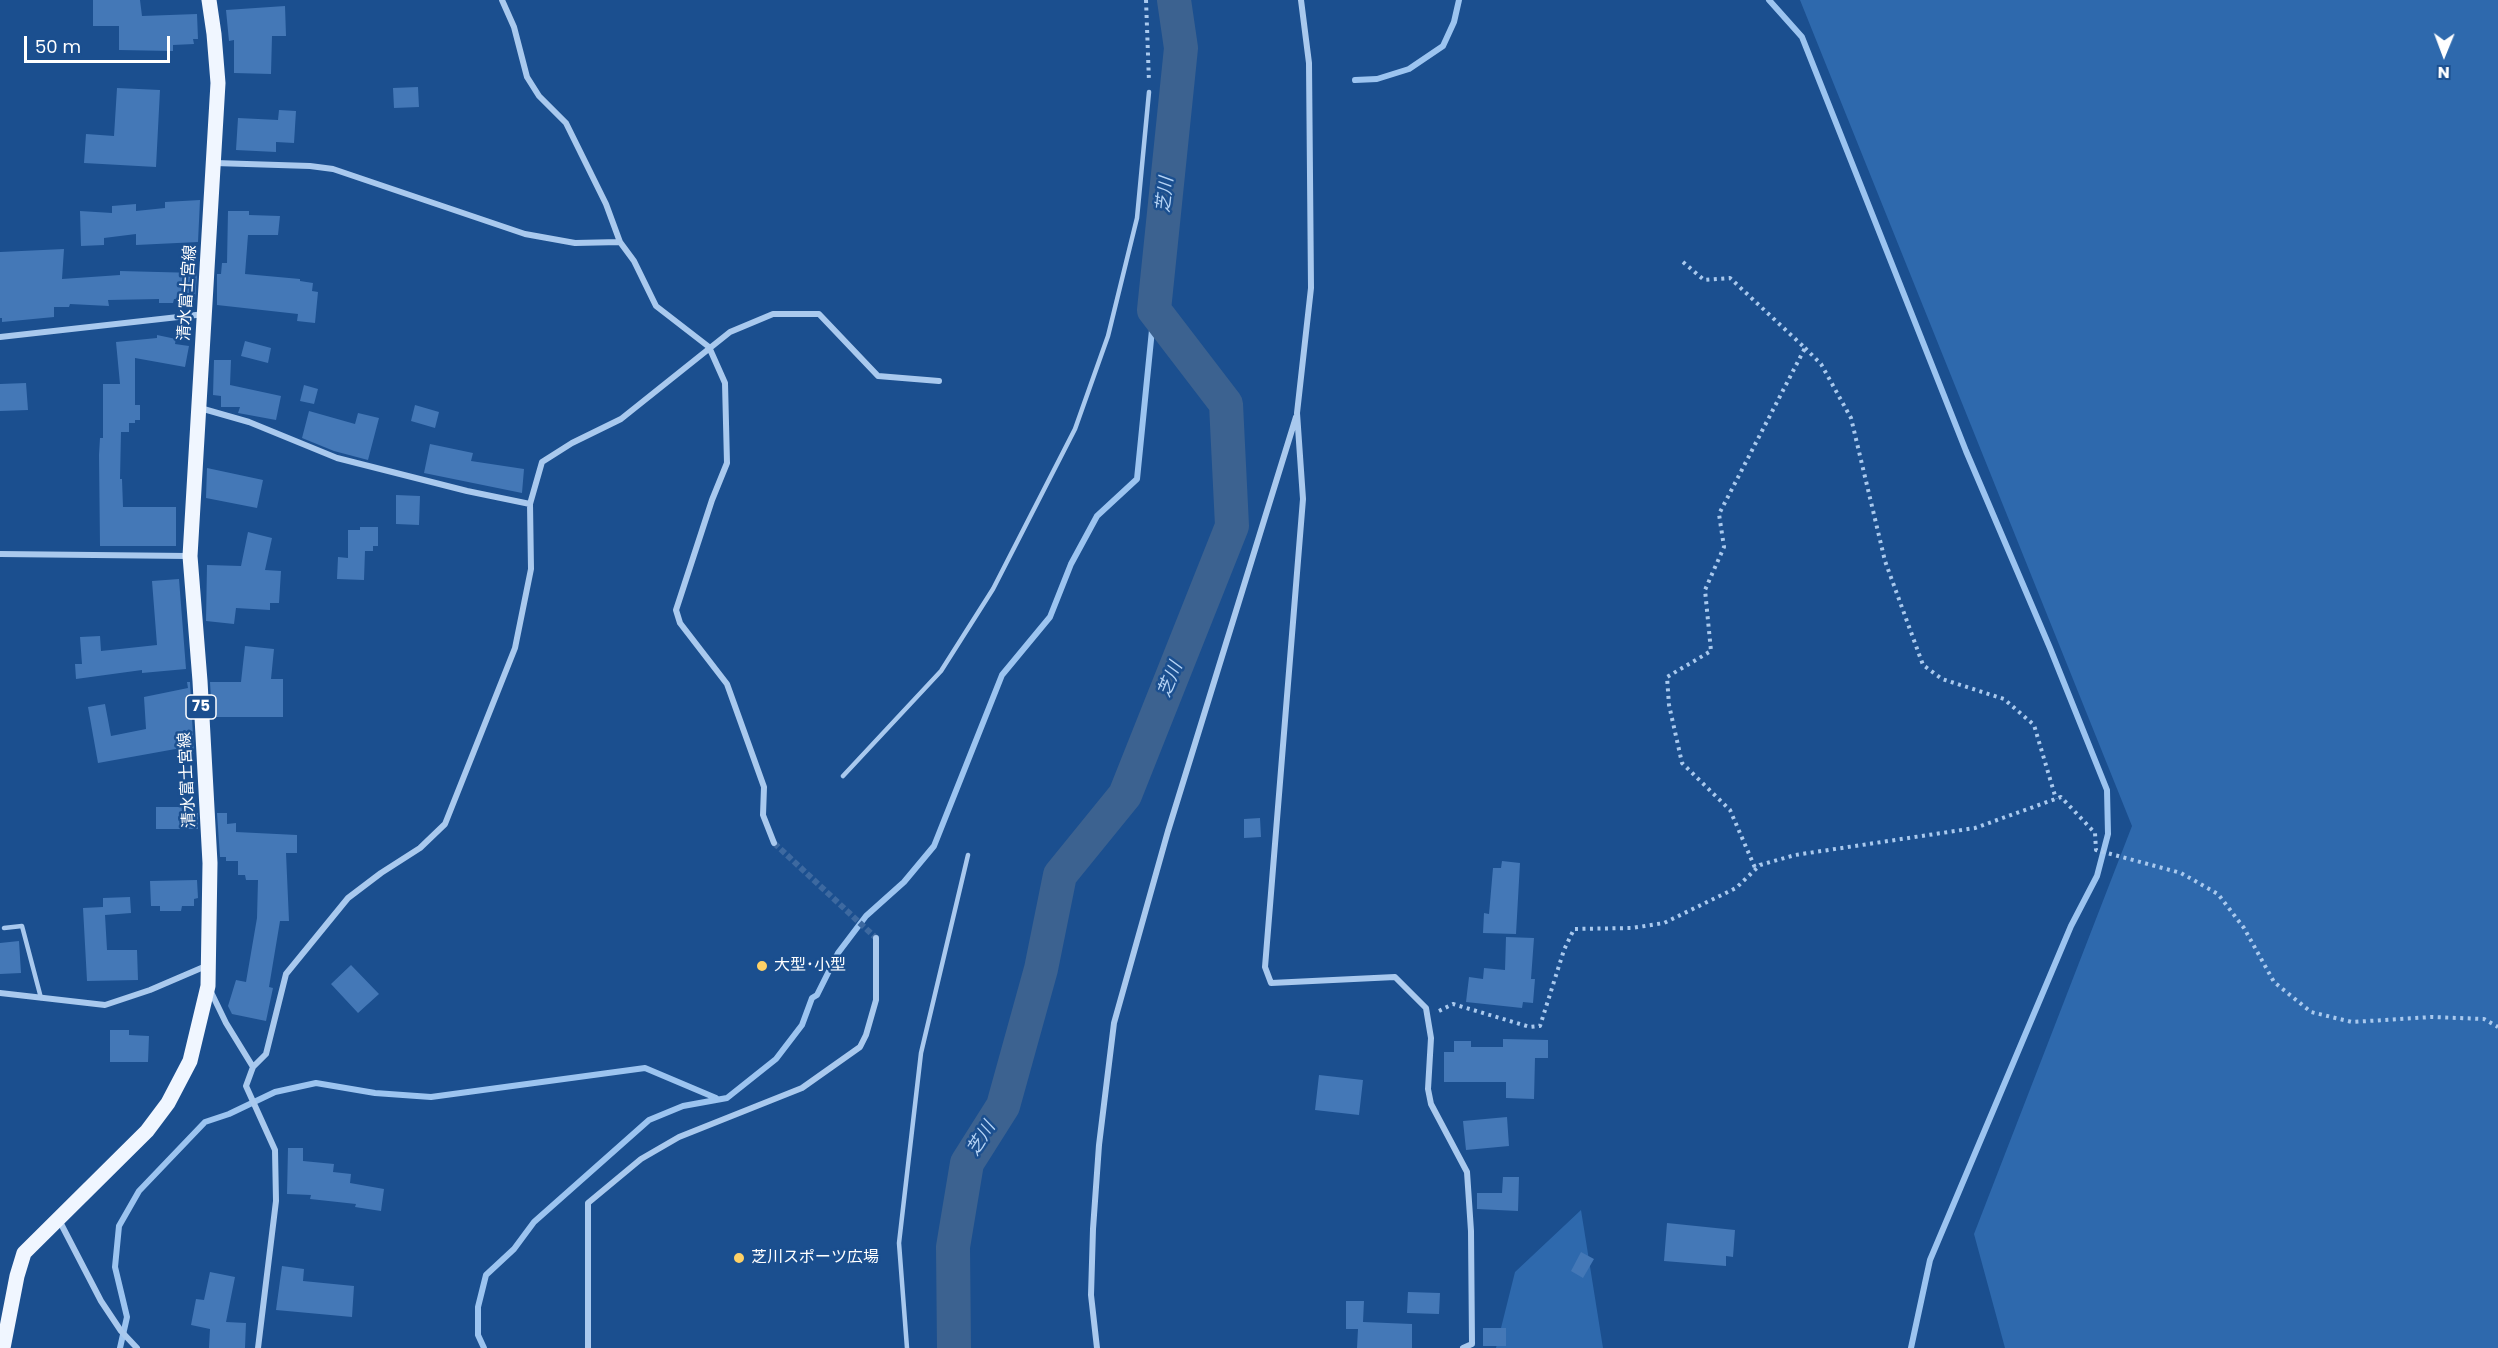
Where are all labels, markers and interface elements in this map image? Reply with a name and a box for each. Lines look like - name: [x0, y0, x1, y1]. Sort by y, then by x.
- scale bar: [27, 24, 172, 62]
- north arrow: [2414, 24, 2474, 84]
- text: 50 m: [35, 34, 81, 59]
- text: N: [2437, 61, 2450, 84]
- water label: 芝川: [1153, 176, 1179, 214]
- street label: 清水富士宮線: [175, 244, 201, 342]
- water label: 芝川: [1154, 659, 1188, 701]
- road number: 75: [186, 695, 216, 719]
- street label: 清水富士宮線: [176, 732, 200, 828]
- place label: 大型･小型: [774, 956, 846, 976]
- marker: 大型･小型: [755, 959, 769, 973]
- water label: 芝川: [963, 1118, 1001, 1160]
- place label: 芝川スポーツ広場: [751, 1248, 879, 1268]
- marker: 芝川スポーツ広場: [732, 1251, 746, 1265]

